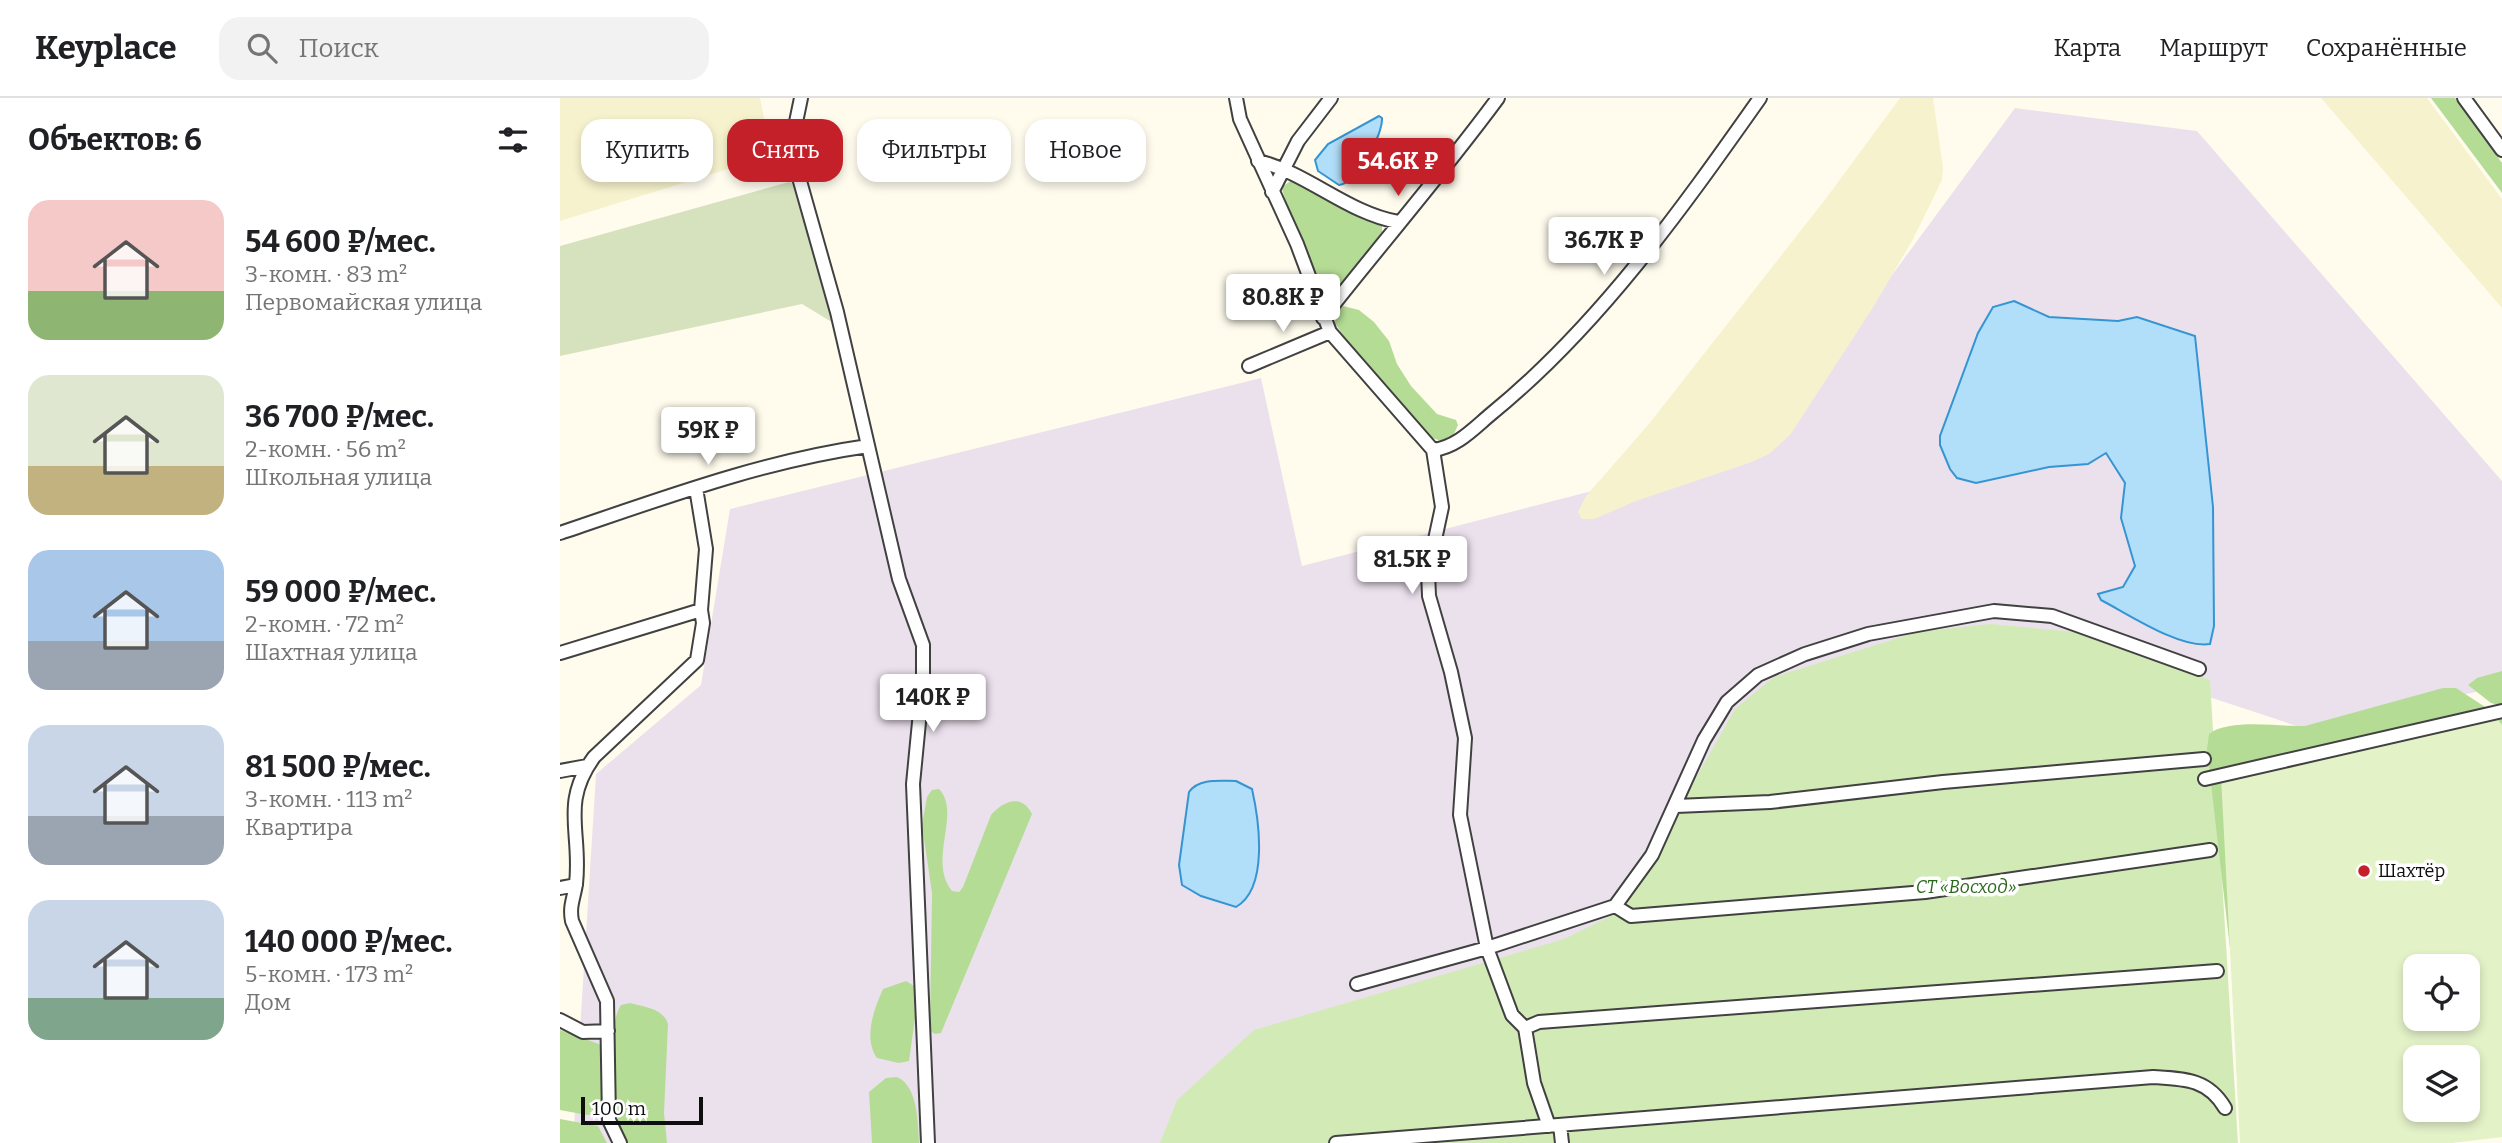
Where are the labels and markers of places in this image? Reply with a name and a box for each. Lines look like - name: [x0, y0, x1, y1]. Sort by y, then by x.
- pin: 54.6K ₽: [1333, 139, 1463, 198]
- pin: 36.7K ₽: [1539, 218, 1669, 277]
- pin: 80.8K ₽: [1218, 274, 1348, 334]
- pin: 59K ₽: [659, 408, 757, 467]
- pin: 81.5K ₽: [1347, 536, 1477, 596]
- pin: 140K ₽: [876, 674, 990, 734]
- place label: Шахтёр: [2378, 860, 2445, 882]
- marker: Шахтёр: [2356, 863, 2372, 879]

